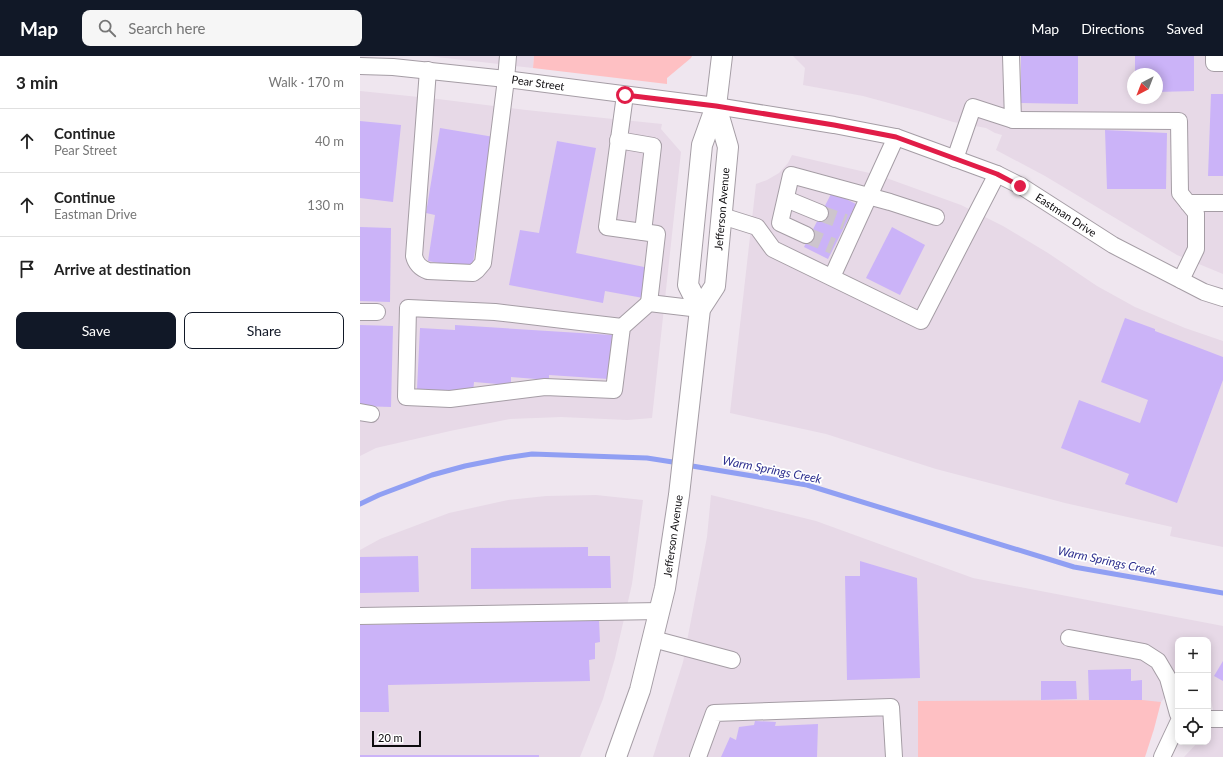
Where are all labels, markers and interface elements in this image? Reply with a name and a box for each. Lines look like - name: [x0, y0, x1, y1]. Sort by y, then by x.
- search box: [82, 10, 362, 46]
- text: Map: [20, 17, 58, 40]
- icon: search: [96, 17, 118, 39]
- text: Search here: [128, 19, 206, 37]
- text: Map: [1032, 20, 1059, 37]
- text: Directions: [1081, 20, 1144, 37]
- text: Saved: [1166, 20, 1203, 37]
- north arrow: [1127, 68, 1163, 104]
- text: 3 min: [16, 72, 58, 93]
- street label: Pear Street: [511, 72, 565, 93]
- text: Walk · 170 m: [268, 74, 344, 90]
- route start: [616, 86, 634, 104]
- text: Continue: [54, 124, 115, 142]
- icon: ahead: [16, 130, 38, 152]
- text: 40 m: [315, 133, 344, 149]
- text: Pear Street: [54, 142, 117, 158]
- street label: Jefferson Avenue: [711, 167, 732, 251]
- route end: [1011, 177, 1029, 195]
- text: Continue: [54, 188, 115, 206]
- street label: Eastman Drive: [1033, 190, 1099, 239]
- icon: ahead: [16, 194, 38, 216]
- text: 130 m: [307, 197, 344, 213]
- text: Eastman Drive: [54, 206, 137, 222]
- icon: arrive: [16, 258, 38, 280]
- text: Arrive at destination: [54, 260, 191, 278]
- button: Save: [16, 312, 176, 349]
- button: Share: [184, 312, 344, 349]
- water label: Warm Springs Creek: [721, 453, 823, 487]
- street label: Jefferson Avenue: [660, 494, 685, 578]
- water label: Warm Springs Creek: [1056, 543, 1158, 578]
- map controls: [1175, 637, 1211, 745]
- button: +: [1175, 637, 1211, 673]
- button: −: [1175, 673, 1211, 709]
- button: locate: [1175, 709, 1211, 745]
- scale bar: [372, 729, 421, 748]
- text: 20 m: [378, 731, 403, 744]

